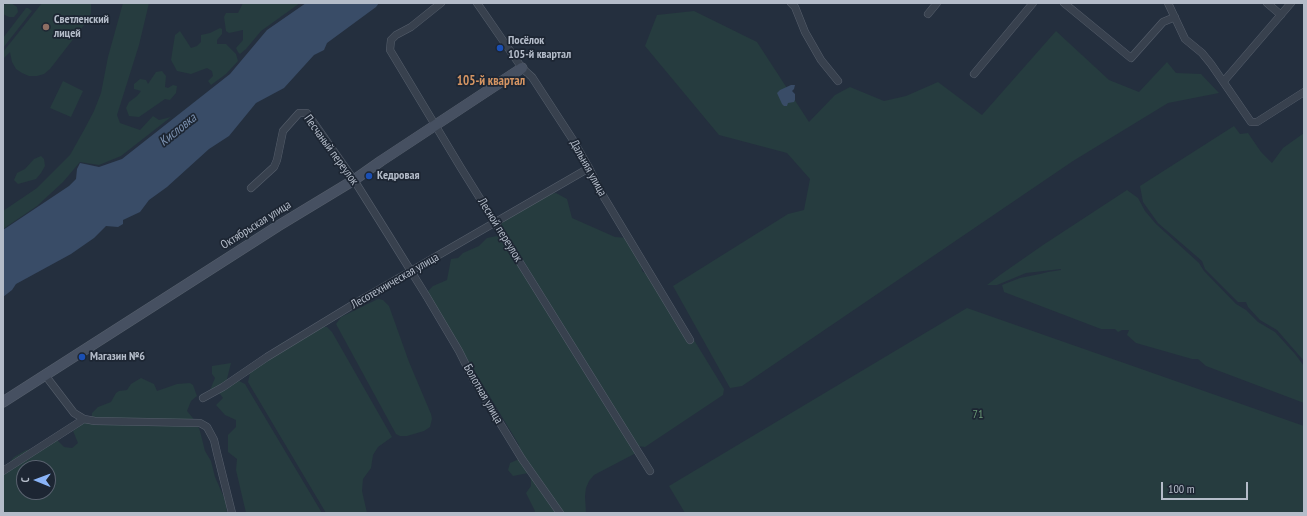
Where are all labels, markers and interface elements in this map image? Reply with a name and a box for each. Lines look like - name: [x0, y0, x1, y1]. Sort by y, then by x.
- place label: Светленский лицей: [54, 13, 109, 41]
- marker: Светленский лицей: [41, 22, 51, 32]
- place label: Посёлок 105-й квартал: [508, 34, 571, 62]
- marker: Посёлок 105-й квартал: [495, 43, 505, 53]
- district label: 105-й квартал: [457, 73, 525, 89]
- water label: Кисловка: [156, 110, 200, 150]
- street label: Песчаный переулок: [301, 112, 361, 188]
- street label: Дальняя улица: [567, 137, 609, 199]
- place label: Кедровая: [377, 169, 419, 183]
- marker: Кедровая: [364, 171, 374, 181]
- street label: Лесной переулок: [475, 195, 525, 265]
- street label: Октябрьская улица: [218, 198, 294, 252]
- street label: Лесотехническая улица: [349, 250, 441, 312]
- place label: Магазин №6: [90, 350, 145, 364]
- marker: Магазин №6: [77, 352, 87, 362]
- street label: Болотная улица: [460, 362, 506, 426]
- park label: 71: [973, 408, 983, 422]
- north arrow: [16, 460, 56, 500]
- scale bar: [1163, 474, 1250, 500]
- text: С: [18, 477, 32, 482]
- text: 100 m: [1168, 481, 1195, 496]

